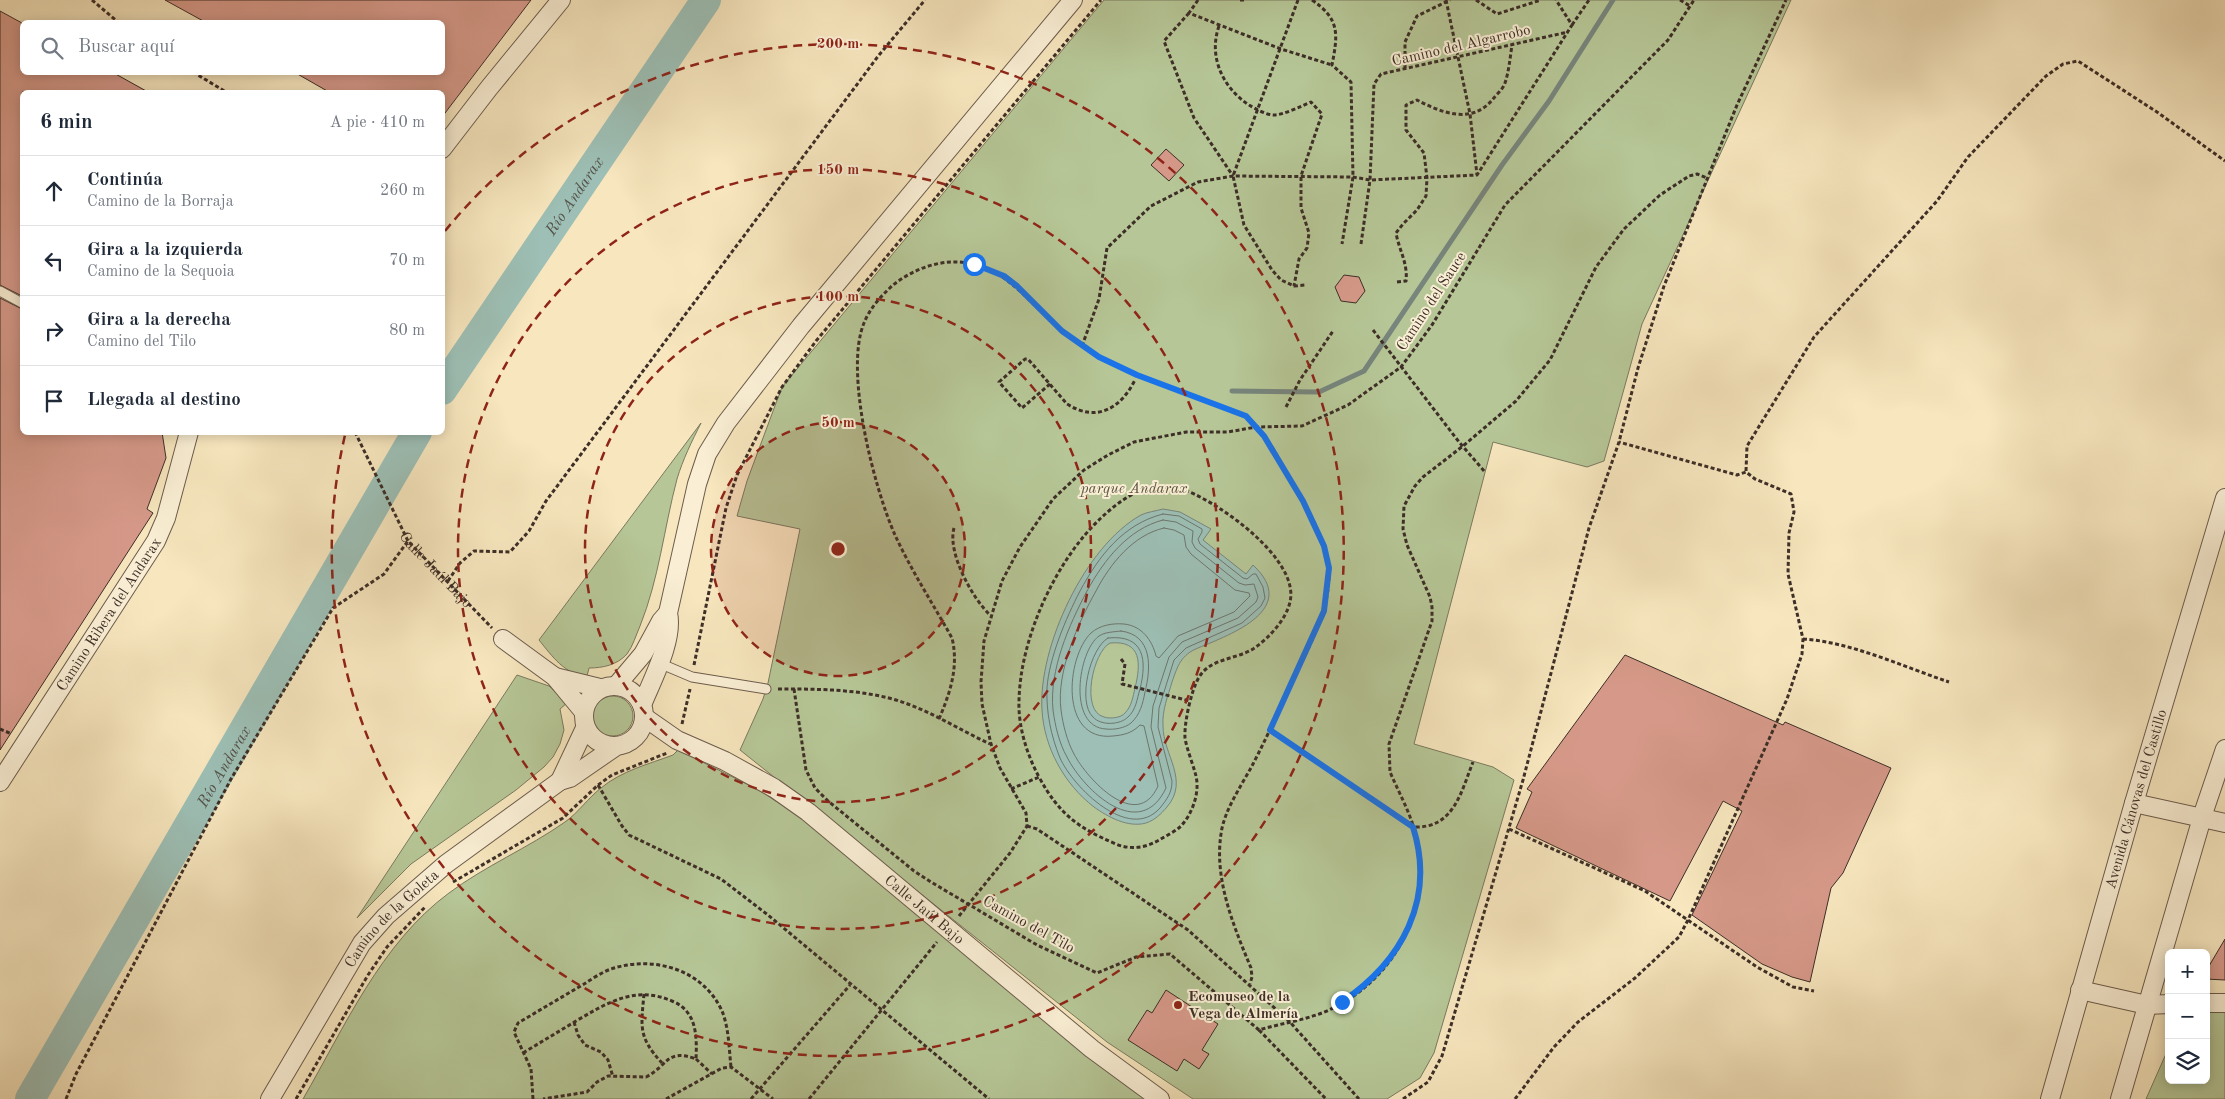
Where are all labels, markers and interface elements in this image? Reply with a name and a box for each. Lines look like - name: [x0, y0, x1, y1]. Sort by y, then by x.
- search box: [20, 20, 445, 75]
- street label: Camino del Algarrobo: [1390, 23, 1532, 70]
- icon: search: [38, 34, 66, 62]
- text: 200 m: [817, 37, 859, 52]
- text: Buscar aquí: [78, 38, 174, 57]
- text: 6 min: [40, 112, 93, 133]
- text: A pie · 410 m: [330, 115, 425, 131]
- water label: Río Andarax: [543, 154, 608, 240]
- text: 150 m: [817, 163, 859, 178]
- text: Continúa: [87, 171, 163, 190]
- icon: ahead: [40, 177, 68, 205]
- text: 260 m: [380, 183, 425, 199]
- text: Camino de la Borraja: [87, 194, 234, 210]
- text: Gira a la izquierda: [87, 241, 243, 260]
- icon: left: [40, 247, 68, 275]
- street label: Camino del Sauce: [1395, 250, 1470, 354]
- text: 70 m: [389, 253, 425, 269]
- route start: [963, 253, 986, 276]
- text: Camino de la Sequoia: [87, 264, 235, 280]
- text: 100 m: [817, 290, 859, 305]
- text: Gira a la derecha: [87, 311, 231, 330]
- icon: right: [40, 317, 68, 345]
- text: 80 m: [389, 323, 425, 339]
- text: Camino del Tilo: [87, 334, 196, 350]
- icon: arrive: [40, 387, 68, 415]
- text: Llegada al destino: [87, 391, 241, 410]
- text: 50 m: [821, 416, 855, 431]
- park label: parque Andarax: [1078, 482, 1188, 497]
- street label: Calle Jaúl Bajo: [396, 530, 474, 611]
- street label: Camino Ribera del Andarax: [55, 535, 165, 694]
- centre of rings: [829, 540, 847, 558]
- street label: Avenida Cánovas del Castillo: [2104, 708, 2170, 891]
- water label: Río Andarax: [195, 724, 255, 811]
- street label: Camino de la Goleta: [343, 867, 443, 971]
- street label: Calle Jaúl Bajo: [881, 873, 966, 948]
- street label: Camino del Tilo: [980, 894, 1077, 957]
- map controls: [2165, 949, 2210, 1084]
- button: +: [2165, 949, 2210, 994]
- place label: Ecomuseo de la Vega de Almería: [1188, 990, 1299, 1022]
- route end: [1331, 991, 1354, 1014]
- button: −: [2165, 994, 2210, 1039]
- marker: Ecomuseo de la Vega de Almería: [1172, 999, 1184, 1011]
- button: layers: [2165, 1039, 2210, 1084]

